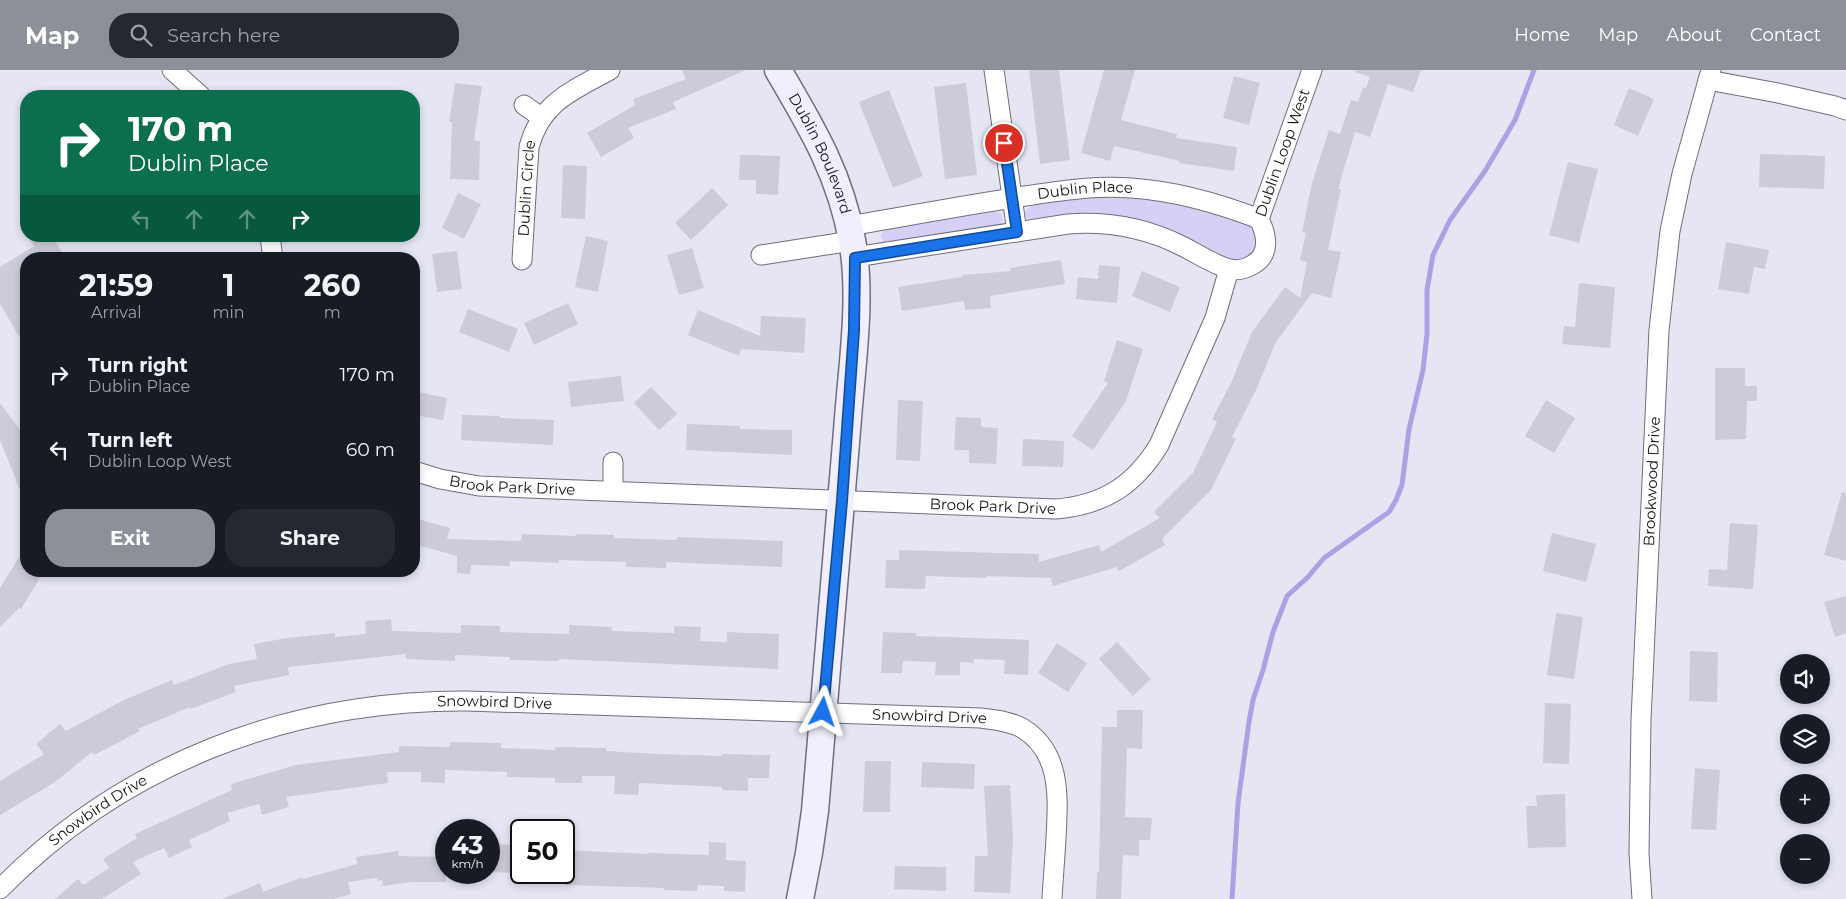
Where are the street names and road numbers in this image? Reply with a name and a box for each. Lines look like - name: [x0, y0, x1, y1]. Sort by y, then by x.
- street label: Dublin Loop West: [1251, 86, 1314, 219]
- street label: Dublin Boulevard: [785, 90, 856, 216]
- street label: Dublin Circle: [513, 137, 540, 237]
- street label: Dublin Place: [1036, 177, 1134, 203]
- street label: Brookwood Drive: [1639, 416, 1664, 547]
- street label: Brook Park Drive: [448, 471, 576, 499]
- street label: Brook Park Drive: [929, 494, 1056, 518]
- street label: Snowbird Drive: [437, 691, 553, 713]
- street label: Snowbird Drive: [872, 704, 988, 728]
- street label: Snowbird Drive: [44, 770, 150, 850]

